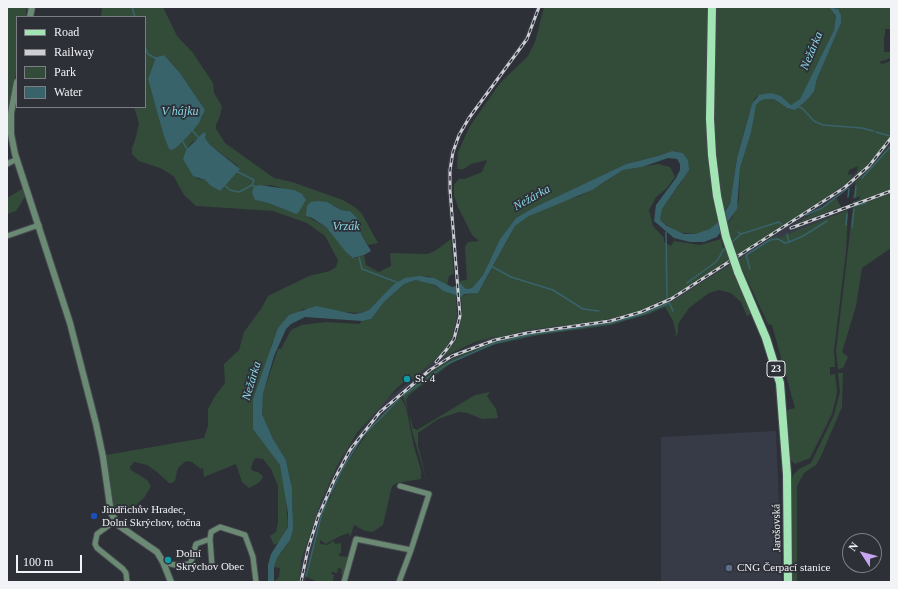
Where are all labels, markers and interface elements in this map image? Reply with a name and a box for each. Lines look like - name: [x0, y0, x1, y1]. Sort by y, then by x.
- legend: [16, 16, 146, 108]
- text: Road: [54, 25, 79, 39]
- water label: Nežárka: [798, 30, 826, 72]
- text: Railway: [54, 45, 94, 59]
- text: Park: [54, 65, 76, 79]
- text: Water: [54, 85, 82, 99]
- water label: V hájku: [162, 105, 198, 119]
- water label: Nežárka: [511, 182, 553, 214]
- water label: Vrzák: [332, 220, 360, 234]
- water label: Nežárka: [239, 360, 265, 402]
- road number: 23: [767, 361, 785, 377]
- place label: St. 4: [415, 372, 435, 386]
- marker: St. 4: [402, 374, 412, 384]
- place label: Jindřichův Hradec, Dolní Skrýchov, točna: [102, 503, 201, 529]
- street label: Jarošovská: [770, 504, 784, 552]
- marker: Jindřichův Hradec, Dolní Skrýchov, točna: [89, 511, 99, 521]
- north arrow: [842, 533, 882, 573]
- text: N: [846, 540, 860, 553]
- scale bar: [18, 547, 84, 573]
- place label: Dolní Skrýchov Obec: [176, 547, 244, 573]
- text: 100 m: [23, 555, 53, 569]
- marker: Dolní Skrýchov Obec: [163, 555, 173, 565]
- place label: CNG Čerpací stanice: [737, 561, 830, 575]
- marker: CNG Čerpací stanice: [724, 563, 734, 573]

